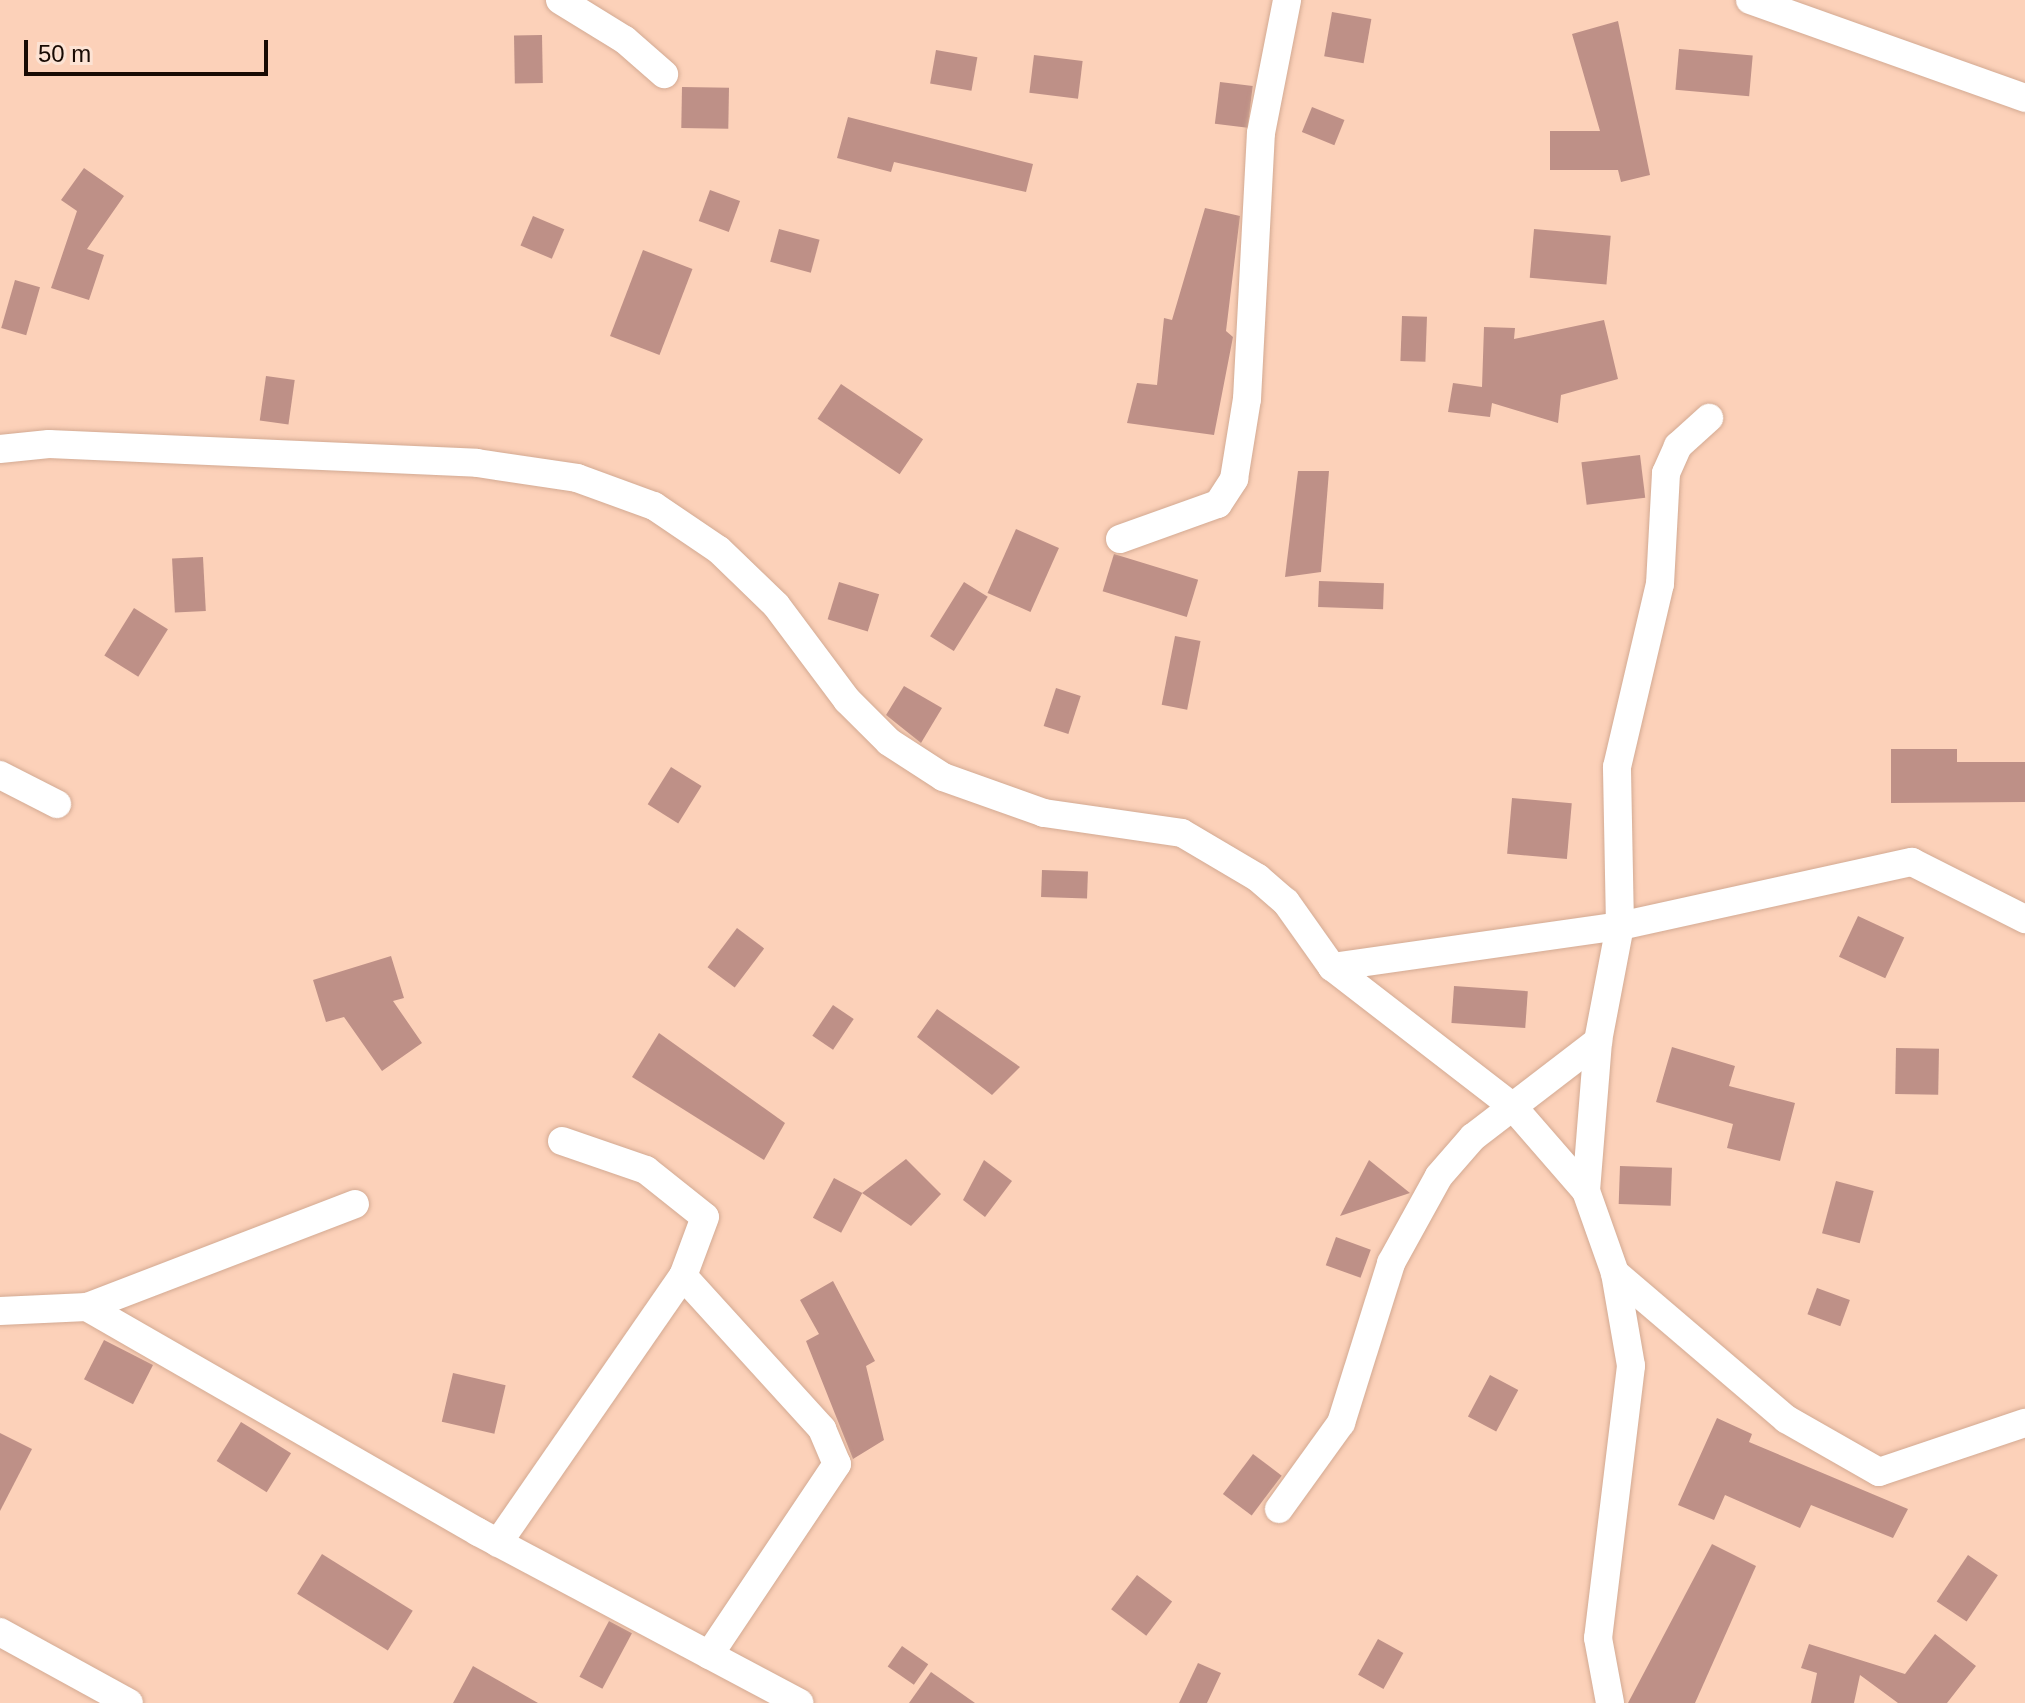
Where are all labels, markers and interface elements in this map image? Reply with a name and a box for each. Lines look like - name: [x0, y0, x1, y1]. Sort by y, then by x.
- scale bar: [28, 24, 272, 74]
- text: 50 m: [38, 40, 91, 67]

